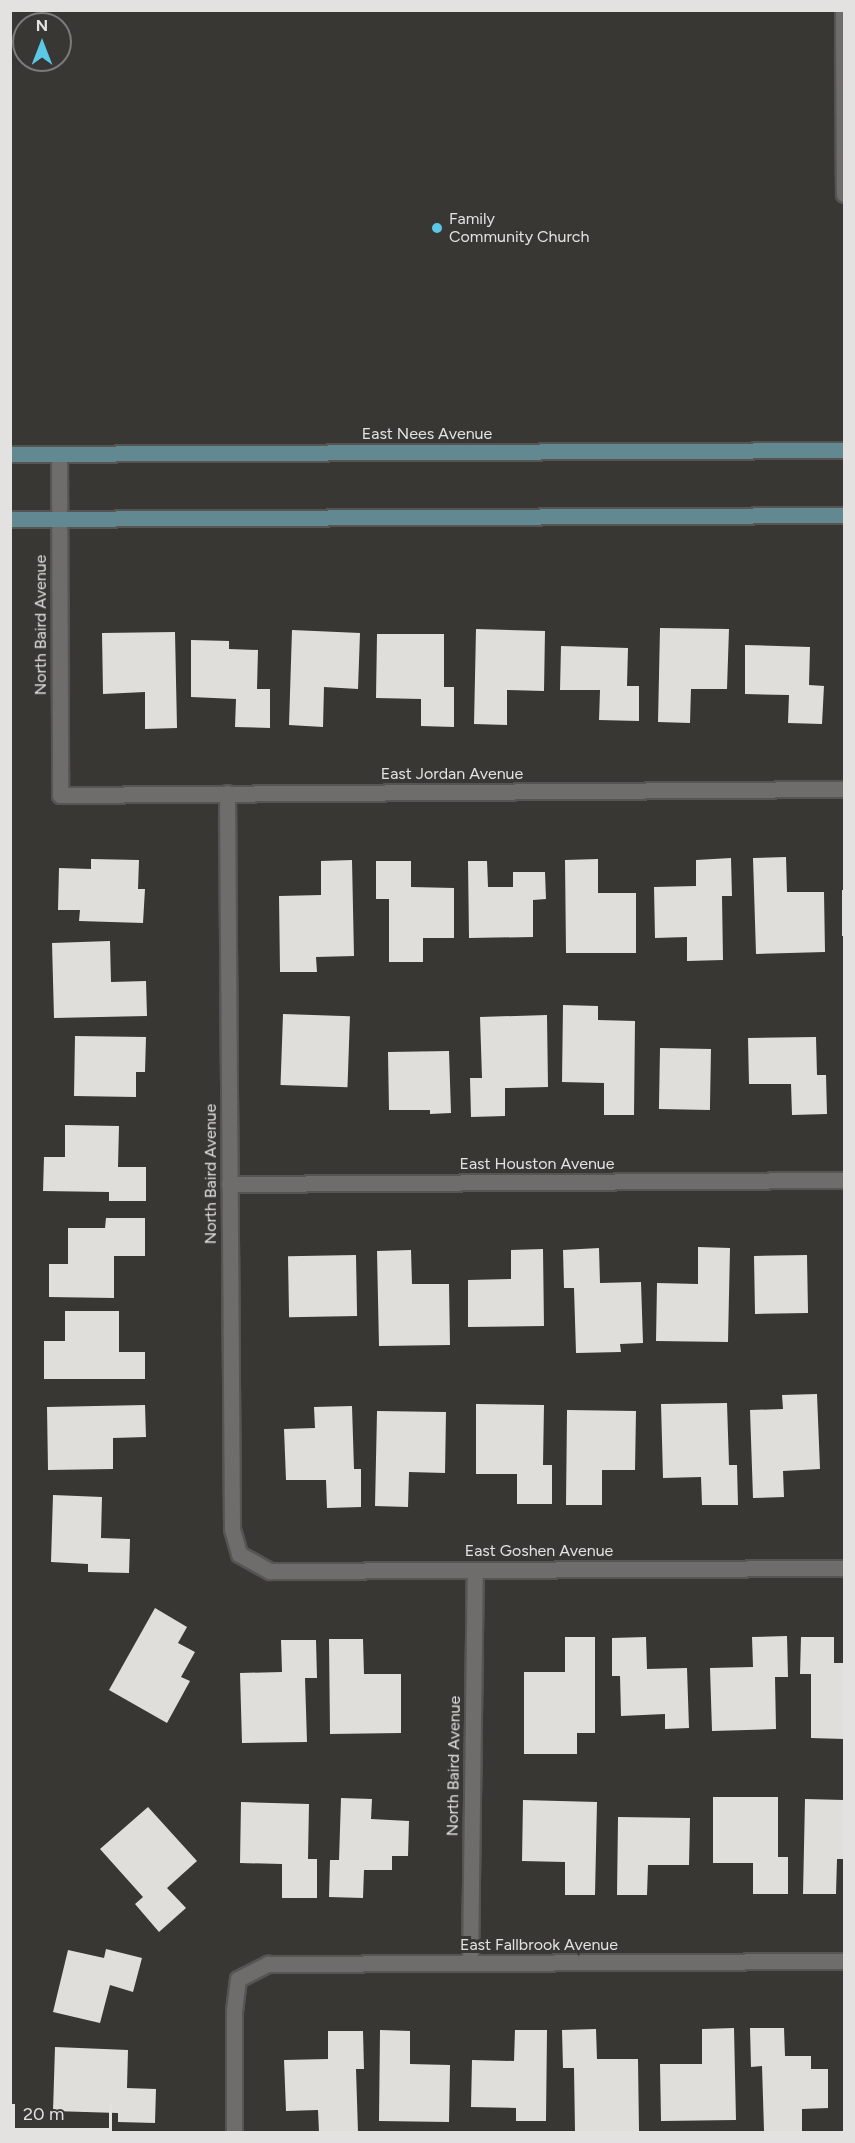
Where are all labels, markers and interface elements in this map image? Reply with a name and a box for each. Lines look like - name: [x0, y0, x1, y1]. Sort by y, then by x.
- north arrow: [12, 12, 72, 72]
- text: N: [36, 16, 48, 35]
- place label: Family Community Church: [449, 209, 589, 247]
- marker: Family Community Church: [430, 221, 444, 235]
- street label: East Nees Avenue: [362, 424, 492, 444]
- street label: North Baird Avenue: [31, 555, 51, 695]
- street label: East Jordan Avenue: [381, 764, 523, 784]
- street label: North Baird Avenue: [201, 1104, 221, 1244]
- street label: East Houston Avenue: [459, 1154, 615, 1174]
- street label: East Goshen Avenue: [465, 1541, 613, 1561]
- street label: North Baird Avenue: [443, 1696, 465, 1836]
- street label: East Fallbrook Avenue: [460, 1935, 618, 1955]
- scale bar: [15, 2092, 116, 2130]
- text: 20 m: [23, 2103, 64, 2125]

